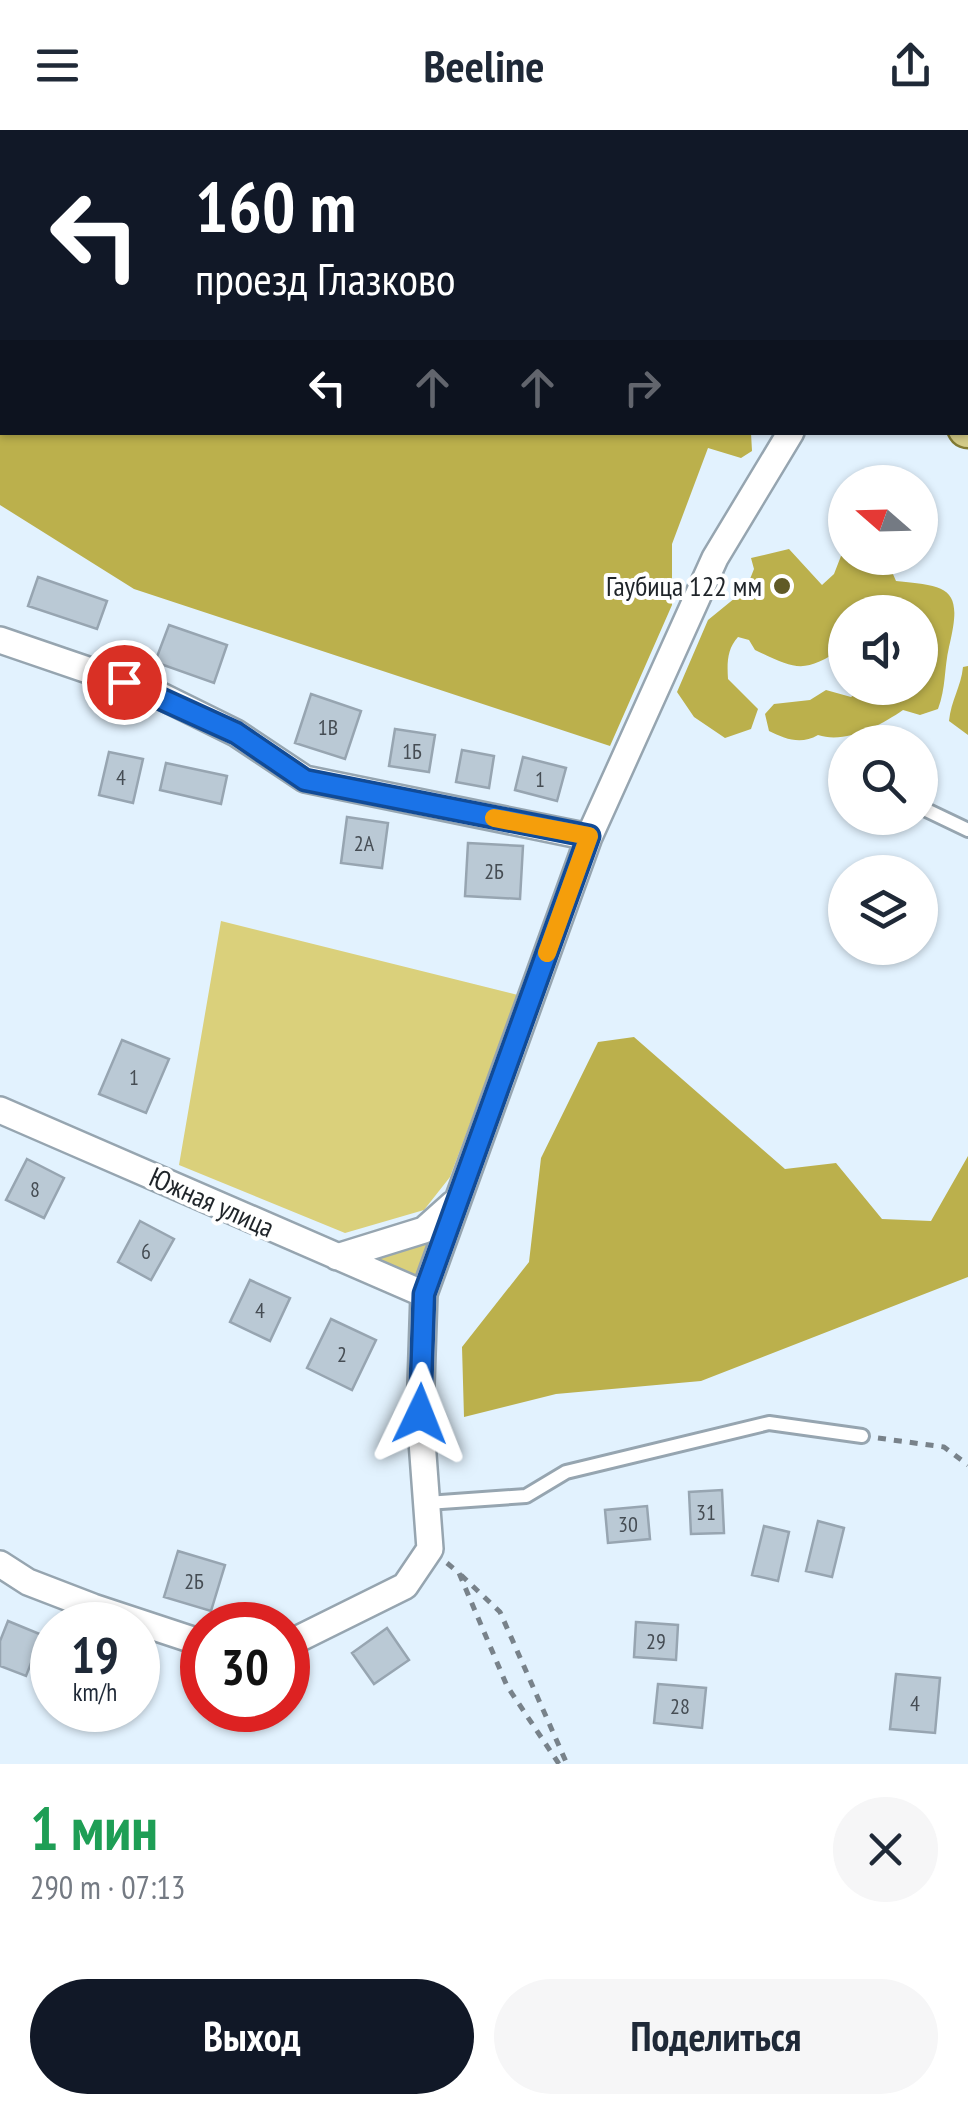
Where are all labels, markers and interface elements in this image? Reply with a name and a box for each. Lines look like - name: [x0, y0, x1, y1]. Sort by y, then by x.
- text: Beeline: [423, 36, 545, 94]
- icon: menu: [30, 38, 85, 93]
- icon: share: [883, 38, 938, 93]
- text: 160 m: [195, 161, 356, 251]
- icon: left: [30, 170, 160, 300]
- text: проезд Глазково: [195, 249, 456, 307]
- icon: left: [300, 360, 355, 415]
- icon: ahead: [405, 360, 460, 415]
- icon: ahead: [510, 360, 565, 415]
- icon: right: [615, 360, 670, 415]
- north arrow: [828, 465, 938, 575]
- map controls: [828, 465, 938, 965]
- place label: Гаубица 122 мм: [606, 567, 762, 604]
- marker: Гаубица 122 мм: [771, 575, 793, 597]
- button: sound: [828, 595, 938, 705]
- pin: [82, 640, 167, 725]
- icon: arrive: [97, 655, 152, 710]
- house number: 1В: [318, 713, 338, 741]
- button: search: [828, 725, 938, 835]
- house number: 1Б: [402, 737, 422, 765]
- house number: 4: [116, 763, 126, 791]
- house number: 1: [535, 765, 545, 793]
- house number: 2А: [354, 829, 375, 857]
- button: layers: [828, 855, 938, 965]
- house number: 2Б: [484, 857, 504, 885]
- house number: 1: [129, 1063, 139, 1091]
- street label: Южная улица: [144, 1158, 280, 1245]
- house number: 8: [30, 1175, 40, 1203]
- house number: 6: [141, 1237, 151, 1265]
- house number: 4: [255, 1296, 265, 1324]
- house number: 2: [337, 1340, 347, 1368]
- position arrow: [368, 1362, 472, 1466]
- house number: 31: [696, 1498, 716, 1526]
- house number: 30: [618, 1510, 638, 1538]
- house number: 2Б: [184, 1567, 204, 1595]
- speed limit sign: 30: [180, 1602, 310, 1732]
- text: 19: [71, 1622, 119, 1687]
- house number: 29: [646, 1627, 666, 1655]
- text: km/h: [73, 1676, 117, 1708]
- house number: 4: [910, 1689, 920, 1717]
- house number: 28: [670, 1692, 690, 1720]
- text: 1 мин: [30, 1789, 158, 1867]
- button: close: [833, 1797, 938, 1902]
- text: 290 m · 07:13: [30, 1866, 185, 1908]
- button: Выход: [30, 1979, 474, 2094]
- button: Поделиться: [494, 1979, 938, 2094]

